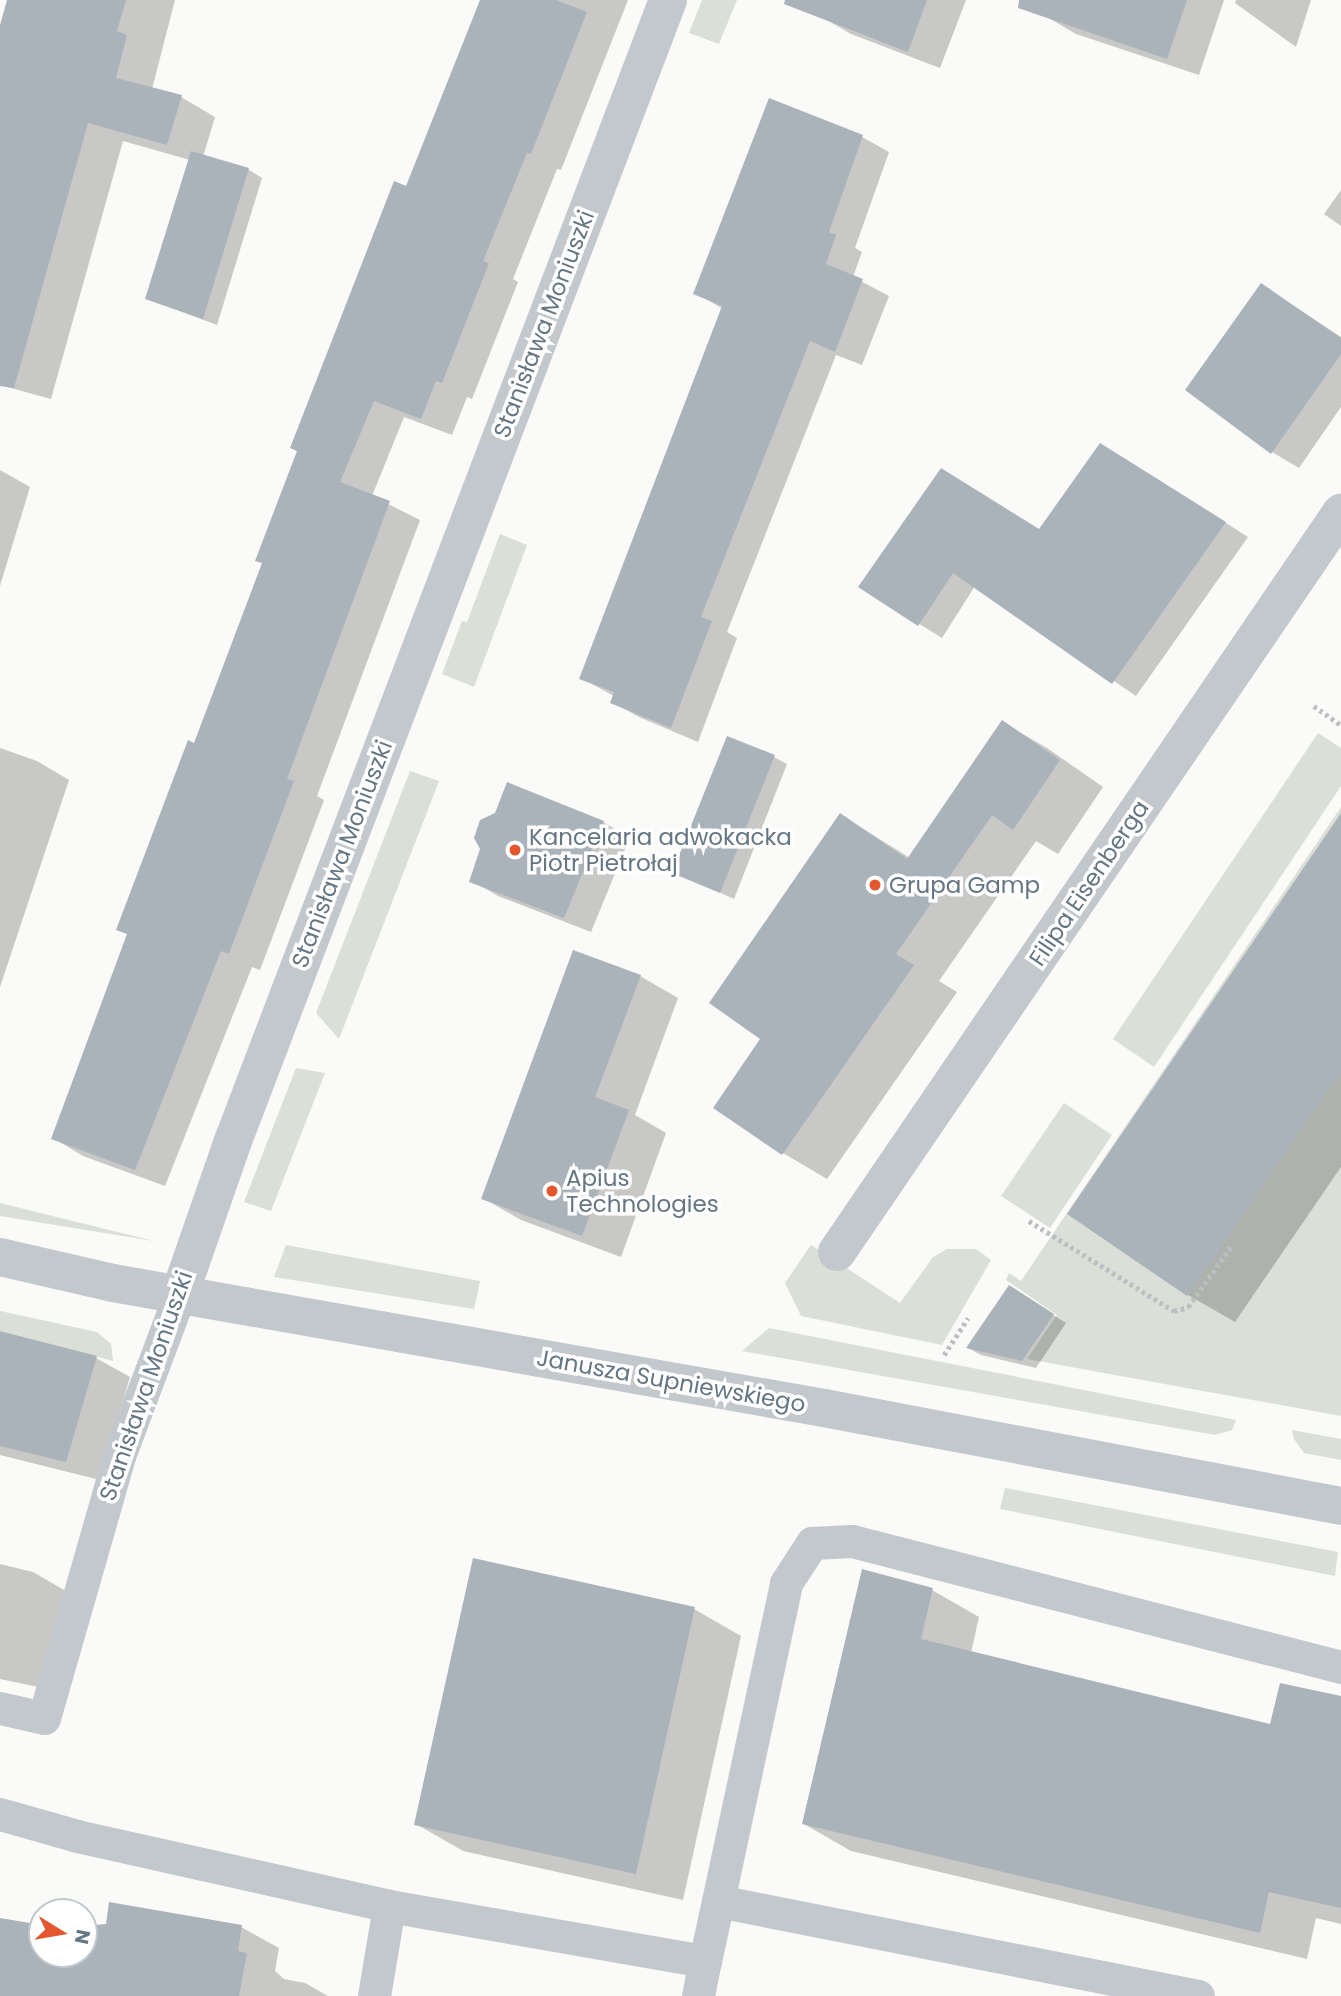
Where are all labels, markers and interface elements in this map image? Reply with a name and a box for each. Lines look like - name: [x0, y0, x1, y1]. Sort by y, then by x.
- street label: Stanisława Moniuszki: [488, 206, 600, 442]
- street label: Stanisława Moniuszki: [286, 736, 398, 972]
- street label: Filipa Eisenberga: [1023, 795, 1155, 971]
- place label: Kancelaria adwokacka Piotr Pietrołaj: [529, 823, 792, 877]
- marker: Kancelaria adwokacka Piotr Pietrołaj: [507, 842, 523, 858]
- place label: Grupa Gamp: [889, 871, 1040, 899]
- marker: Grupa Gamp: [867, 877, 883, 893]
- place label: Apius Technologies: [566, 1164, 719, 1218]
- marker: Apius Technologies: [544, 1183, 560, 1199]
- street label: Stanisława Moniuszki: [94, 1267, 198, 1505]
- street label: Janusza Supniewskiego: [534, 1344, 808, 1418]
- north arrow: [28, 1898, 98, 1968]
- text: N: [68, 1927, 97, 1946]

